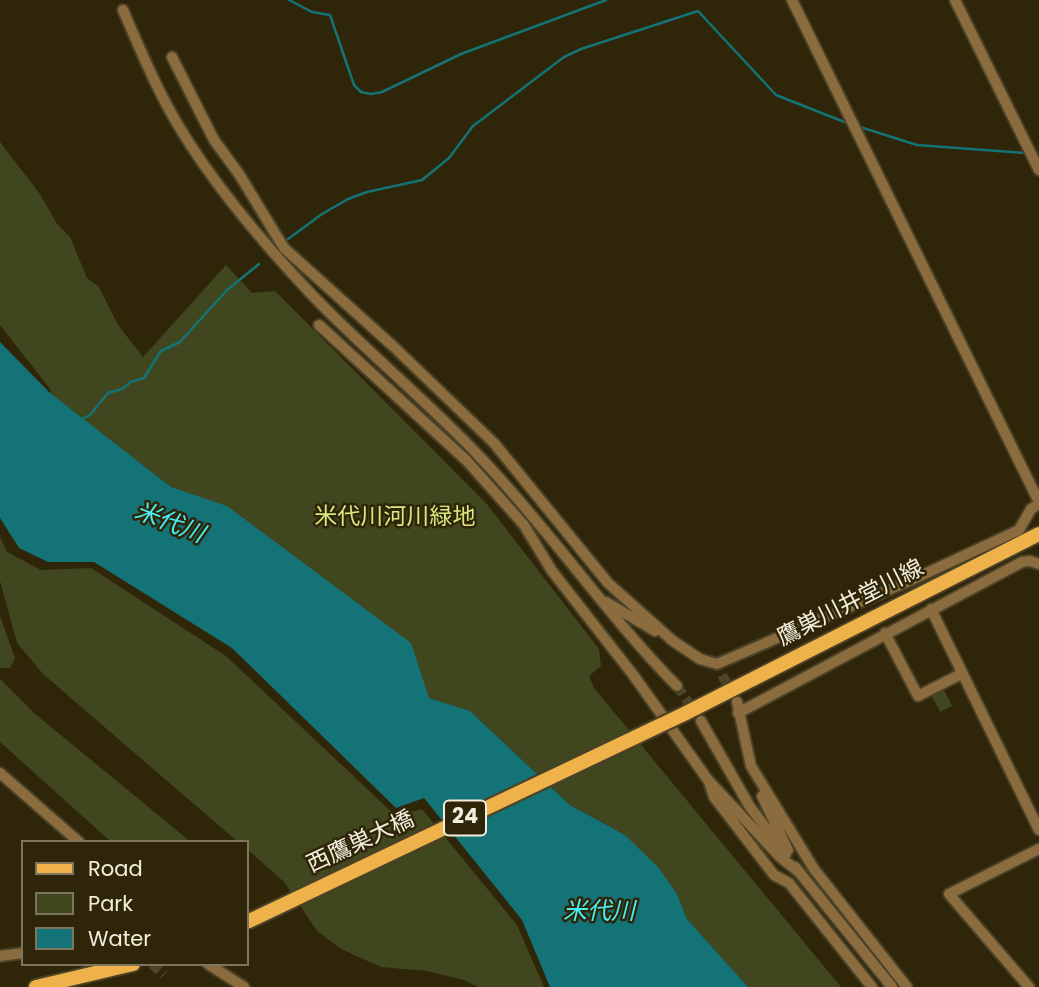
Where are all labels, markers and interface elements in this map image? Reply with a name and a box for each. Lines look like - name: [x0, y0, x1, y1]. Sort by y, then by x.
- water label: 米代川: [130, 498, 208, 550]
- park label: 米代川河川緑地: [315, 504, 475, 532]
- street label: 鷹巣川井堂川線: [773, 555, 929, 653]
- road number: 24: [444, 800, 486, 836]
- street label: 西鷹巣大橋: [303, 806, 419, 880]
- legend: [21, 840, 248, 966]
- text: Road: [88, 854, 143, 883]
- text: Park: [88, 889, 133, 918]
- water label: 米代川: [563, 899, 635, 927]
- text: Water: [88, 924, 151, 953]

